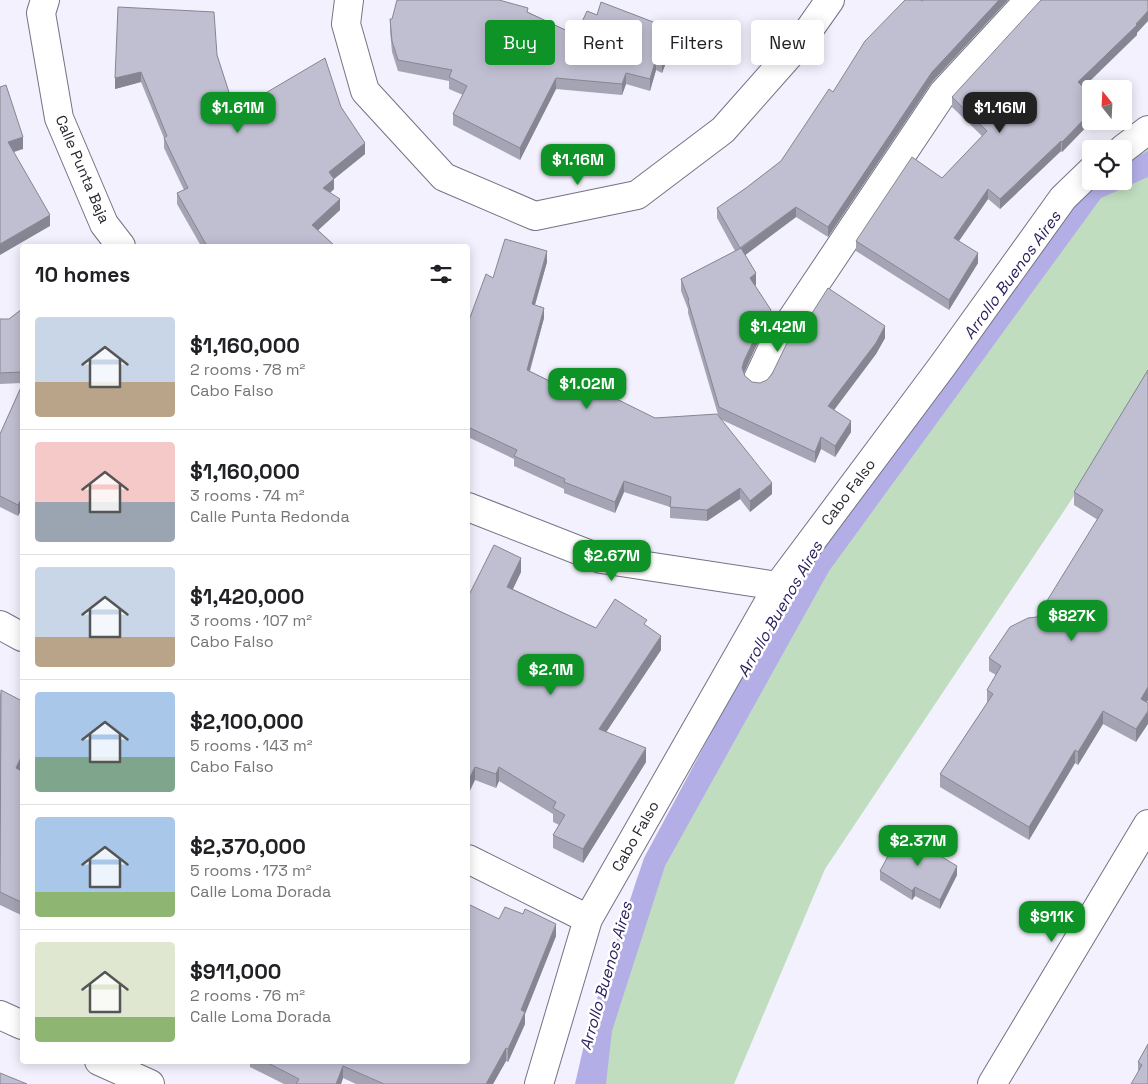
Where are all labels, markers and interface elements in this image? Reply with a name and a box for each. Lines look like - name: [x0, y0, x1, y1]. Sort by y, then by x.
- chip: Buy: [485, 20, 555, 65]
- chip: Rent: [565, 20, 642, 65]
- chip: Filters: [652, 20, 741, 65]
- chip: New: [751, 20, 824, 65]
- north arrow: [1082, 80, 1132, 130]
- map controls: [1082, 80, 1132, 190]
- pin: $1.61M: [197, 92, 279, 134]
- pin: $1.16M: [959, 92, 1041, 134]
- text: $1.61M: [212, 97, 264, 118]
- text: $1.16M: [974, 97, 1026, 118]
- street label: Calle Punta Baja: [52, 112, 114, 226]
- button: locate: [1082, 140, 1132, 190]
- pin: $1.16M: [537, 144, 619, 186]
- text: $1.16M: [552, 149, 604, 170]
- water label: Arrollo Buenos Aires: [959, 206, 1066, 343]
- icon: filters: [427, 260, 455, 288]
- text: 10 homes: [35, 261, 130, 288]
- pin: $1.42M: [737, 310, 819, 353]
- text: $1.42M: [750, 316, 806, 337]
- text: $1,160,000: [190, 332, 300, 359]
- icon: home: [75, 337, 135, 397]
- text: 2 rooms · 78 m²: [190, 359, 305, 380]
- pin: $1.02M: [546, 368, 628, 410]
- text: $1.02M: [559, 373, 615, 394]
- text: Cabo Falso: [190, 380, 274, 401]
- street label: Cabo Falso: [817, 455, 879, 529]
- text: $1,160,000: [190, 458, 300, 485]
- icon: home: [75, 462, 135, 522]
- text: 3 rooms · 74 m²: [190, 485, 305, 506]
- text: Calle Punta Redonda: [190, 506, 350, 527]
- water label: Arrollo Buenos Aires: [733, 537, 828, 681]
- pin: $2.67M: [571, 540, 653, 582]
- text: $2.67M: [584, 545, 640, 566]
- text: $1,420,000: [190, 583, 304, 610]
- icon: home: [75, 587, 135, 647]
- pin: $827K: [1037, 600, 1107, 642]
- text: $827K: [1048, 605, 1096, 626]
- text: 3 rooms · 107 m²: [190, 610, 312, 631]
- text: Cabo Falso: [190, 631, 274, 652]
- pin: $2.1M: [516, 654, 586, 696]
- text: $2.1M: [529, 659, 573, 680]
- text: $2,100,000: [190, 708, 303, 735]
- icon: home: [75, 712, 135, 772]
- text: 5 rooms · 143 m²: [190, 735, 313, 756]
- text: Cabo Falso: [190, 756, 274, 777]
- street label: Cabo Falso: [607, 797, 663, 875]
- pin: $2.37M: [877, 824, 959, 867]
- text: $2.37M: [890, 830, 946, 851]
- text: $2,370,000: [190, 833, 306, 860]
- icon: home: [75, 837, 135, 897]
- text: 5 rooms · 173 m²: [190, 860, 312, 881]
- text: Calle Loma Dorada: [190, 881, 331, 902]
- water label: Arrollo Buenos Aires: [575, 899, 637, 1052]
- pin: $911K: [1017, 900, 1087, 943]
- text: $911K: [1030, 906, 1074, 927]
- text: $911,000: [190, 958, 281, 985]
- icon: home: [75, 962, 135, 1022]
- text: 2 rooms · 76 m²: [190, 985, 305, 1006]
- text: Calle Loma Dorada: [190, 1006, 331, 1027]

